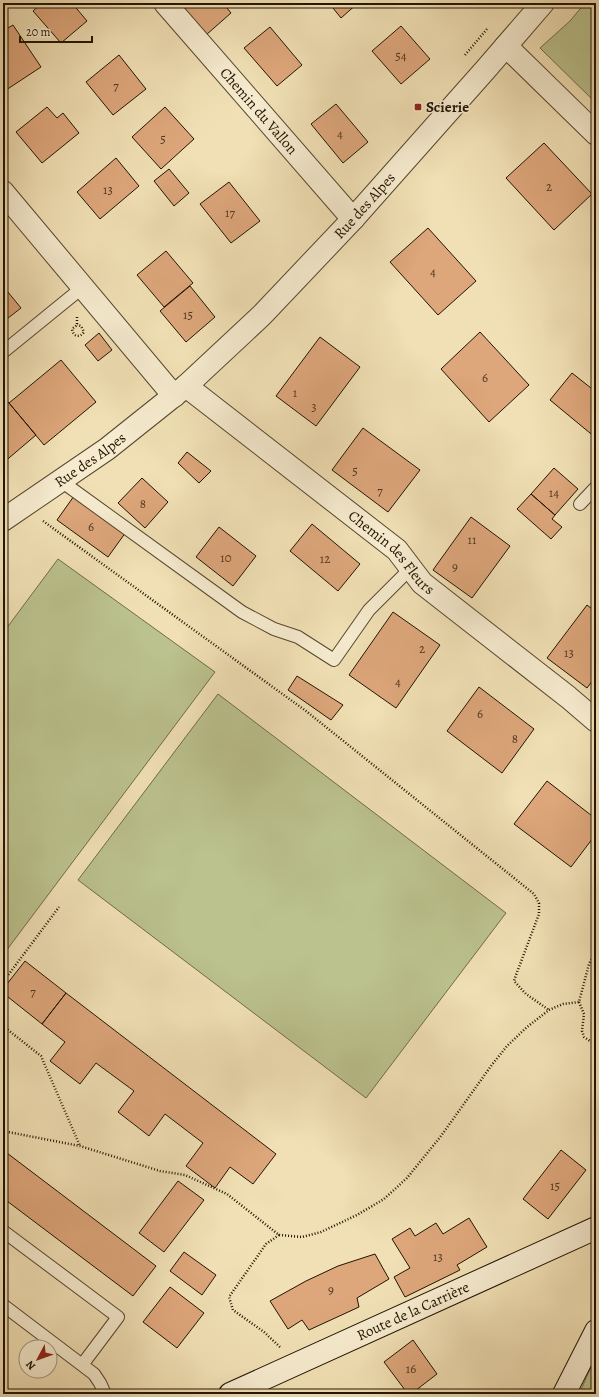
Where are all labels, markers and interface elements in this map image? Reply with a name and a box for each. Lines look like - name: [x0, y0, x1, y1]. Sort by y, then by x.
- scale bar: [20, 18, 92, 44]
- text: 20 m: [26, 24, 50, 40]
- house number: 54: [395, 47, 407, 64]
- street label: Chemin du Vallon: [215, 63, 302, 159]
- house number: 7: [113, 77, 119, 94]
- place label: Scierie: [426, 97, 469, 117]
- marker: Scierie: [413, 102, 423, 112]
- house number: 4: [337, 125, 343, 142]
- house number: 5: [160, 130, 166, 147]
- street label: Rue des Alpes: [329, 168, 400, 243]
- house number: 2: [546, 178, 552, 195]
- house number: 13: [103, 181, 113, 198]
- house number: 17: [225, 204, 235, 221]
- house number: 4: [430, 263, 436, 280]
- house number: 15: [183, 306, 193, 323]
- house number: 6: [482, 369, 488, 386]
- house number: 1: [293, 384, 298, 401]
- house number: 3: [311, 398, 317, 415]
- street label: Rue des Alpes: [51, 428, 130, 492]
- house number: 5: [352, 462, 358, 479]
- house number: 7: [377, 482, 383, 499]
- house number: 14: [549, 484, 559, 501]
- house number: 8: [140, 495, 146, 512]
- street label: Chemin des Fleurs: [344, 506, 439, 599]
- house number: 6: [88, 518, 94, 535]
- house number: 11: [468, 531, 477, 548]
- house number: 10: [220, 549, 232, 566]
- house number: 12: [320, 550, 330, 567]
- house number: 9: [452, 558, 458, 575]
- house number: 2: [419, 640, 425, 657]
- house number: 13: [564, 644, 574, 661]
- house number: 4: [395, 673, 401, 690]
- house number: 6: [477, 705, 483, 722]
- house number: 8: [512, 730, 518, 747]
- house number: 7: [30, 983, 36, 1000]
- house number: 15: [550, 1177, 560, 1194]
- house number: 13: [433, 1248, 443, 1265]
- street label: Route de la Carrière: [354, 1277, 473, 1345]
- house number: 9: [328, 1281, 334, 1298]
- north arrow: [18, 1339, 58, 1379]
- text: N: [23, 1357, 39, 1373]
- house number: 16: [406, 1360, 416, 1377]

